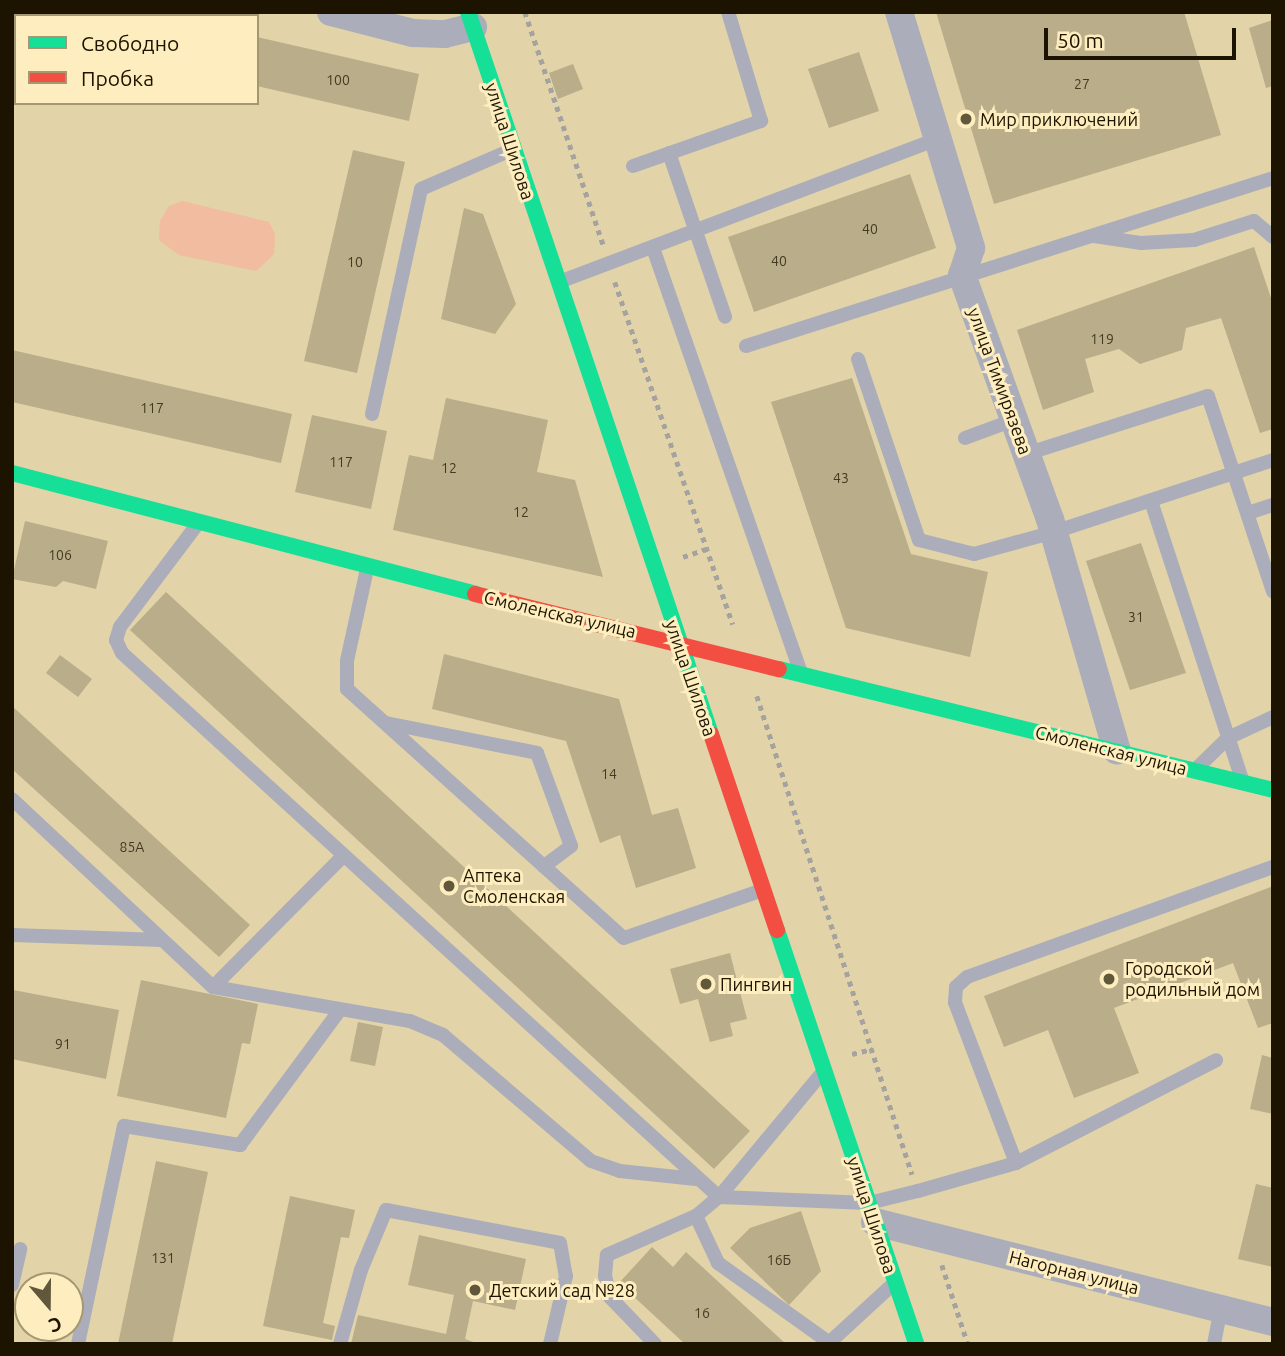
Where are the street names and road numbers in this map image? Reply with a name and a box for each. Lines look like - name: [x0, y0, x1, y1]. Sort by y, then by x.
- street label: улица Шилова: [481, 80, 539, 202]
- street label: улица Тимирязева: [963, 305, 1037, 457]
- street label: Смоленская улица: [482, 586, 638, 642]
- street label: улица Шилова: [661, 617, 721, 739]
- street label: Смоленская улица: [1033, 721, 1189, 779]
- street label: улица Шилова: [843, 1154, 901, 1276]
- street label: Нагорная улица: [1007, 1245, 1141, 1299]

